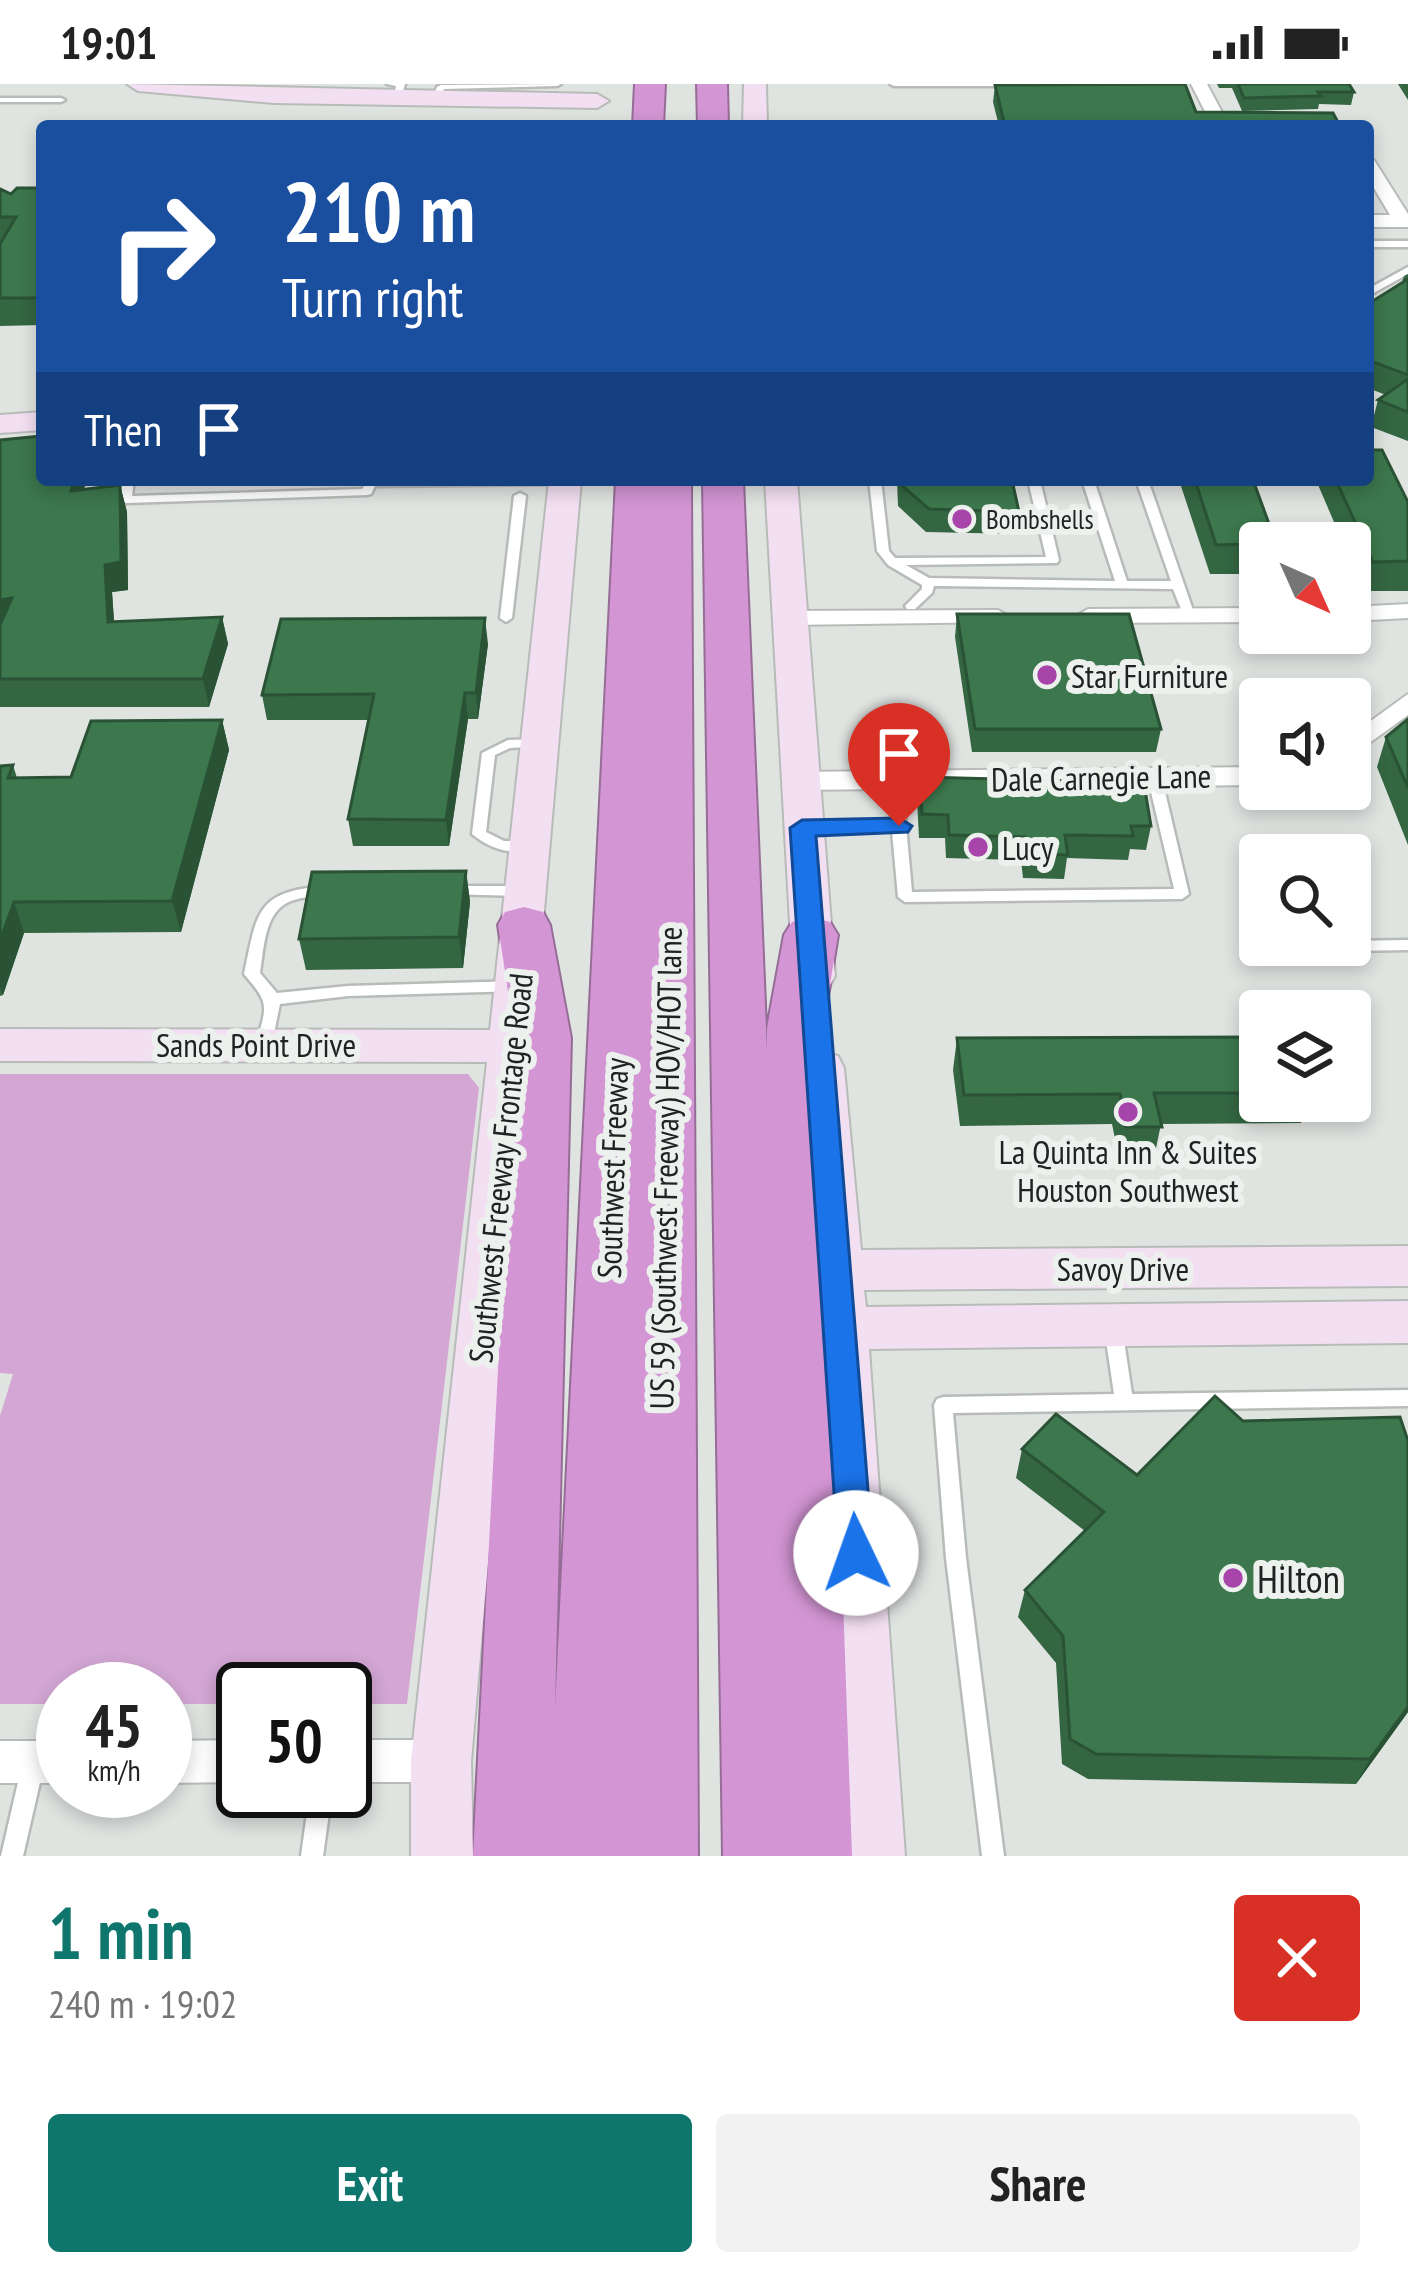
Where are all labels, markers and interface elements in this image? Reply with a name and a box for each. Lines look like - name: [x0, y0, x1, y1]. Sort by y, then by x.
- text: 19:01: [60, 13, 157, 71]
- text: 210 m: [282, 156, 475, 265]
- icon: right: [84, 168, 240, 324]
- text: Turn right: [282, 262, 463, 332]
- icon: arrive: [186, 396, 252, 462]
- text: Then: [84, 400, 162, 458]
- place label: Bombshells: [986, 502, 1094, 536]
- marker: Bombshells: [949, 506, 975, 532]
- north arrow: [1239, 522, 1371, 654]
- map controls: [1239, 522, 1371, 1122]
- place label: Star Furniture: [1071, 654, 1228, 697]
- marker: Star Furniture: [1034, 662, 1060, 688]
- button: sound: [1239, 678, 1371, 810]
- pin: [848, 703, 950, 826]
- icon: arrive: [866, 721, 932, 787]
- street label: Dale Carnegie Lane: [991, 754, 1211, 800]
- place label: Lucy: [1002, 826, 1054, 869]
- marker: Lucy: [965, 834, 991, 860]
- button: search: [1239, 834, 1371, 966]
- street label: US 59 (Southwest Freeway) HOV/HOT lane: [639, 926, 691, 1410]
- street label: Southwest Freeway Frontage Road: [458, 971, 542, 1365]
- button: layers: [1239, 990, 1371, 1122]
- street label: Sands Point Drive: [156, 1023, 356, 1066]
- street label: Southwest Freeway: [587, 1056, 637, 1279]
- marker: La Quinta Inn & Suites Houston Southwest: [1115, 1099, 1141, 1125]
- place label: La Quinta Inn & Suites Houston Southwest: [999, 1130, 1257, 1211]
- street label: Savoy Drive: [1057, 1247, 1189, 1290]
- position arrow: [793, 1490, 919, 1616]
- place label: Hilton: [1257, 1553, 1340, 1604]
- marker: Hilton: [1220, 1565, 1246, 1591]
- speed limit sign: 50: [216, 1662, 372, 1818]
- text: 45: [85, 1686, 143, 1764]
- text: km/h: [87, 1750, 141, 1789]
- text: 1 min: [48, 1886, 193, 1979]
- button: close: [1234, 1895, 1360, 2021]
- text: 240 m · 19:02: [48, 1978, 237, 2029]
- button: Exit: [48, 2114, 692, 2252]
- button: Share: [716, 2114, 1360, 2252]

